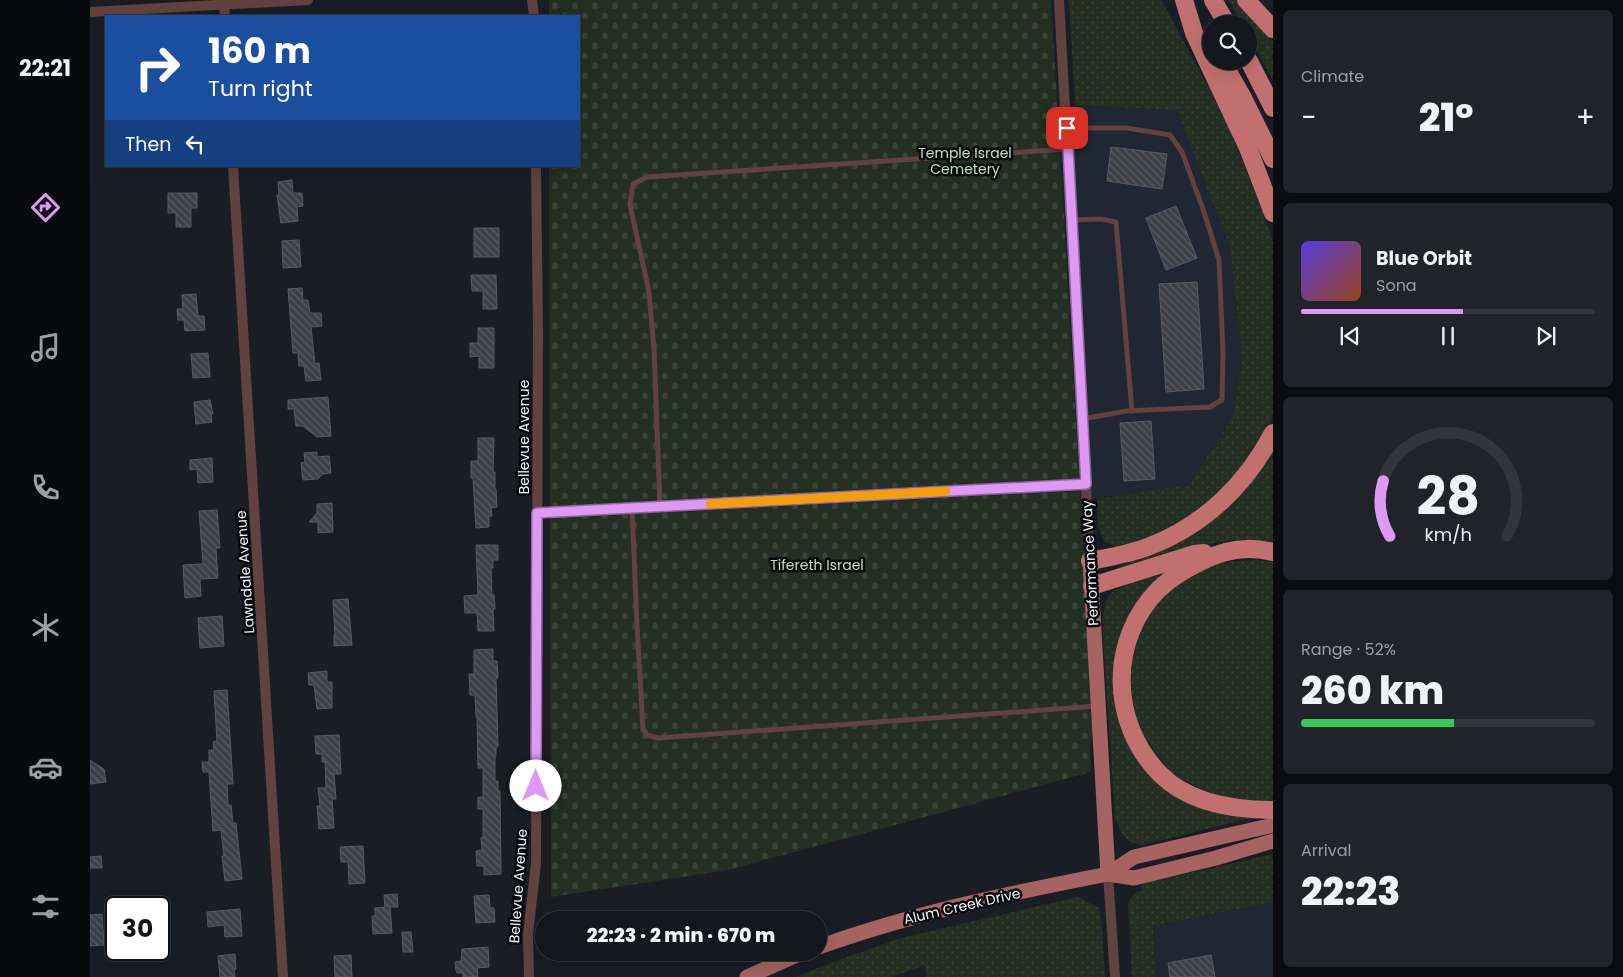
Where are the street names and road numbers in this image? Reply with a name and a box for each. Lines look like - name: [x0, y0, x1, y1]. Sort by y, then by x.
- street label: Bellevue Avenue: [514, 379, 534, 494]
- street label: Performance Way: [1077, 500, 1103, 626]
- street label: Lawndale Avenue: [231, 509, 259, 634]
- street label: Bellevue Avenue: [504, 828, 532, 944]
- street label: Alum Creek Drive: [902, 883, 1023, 929]

